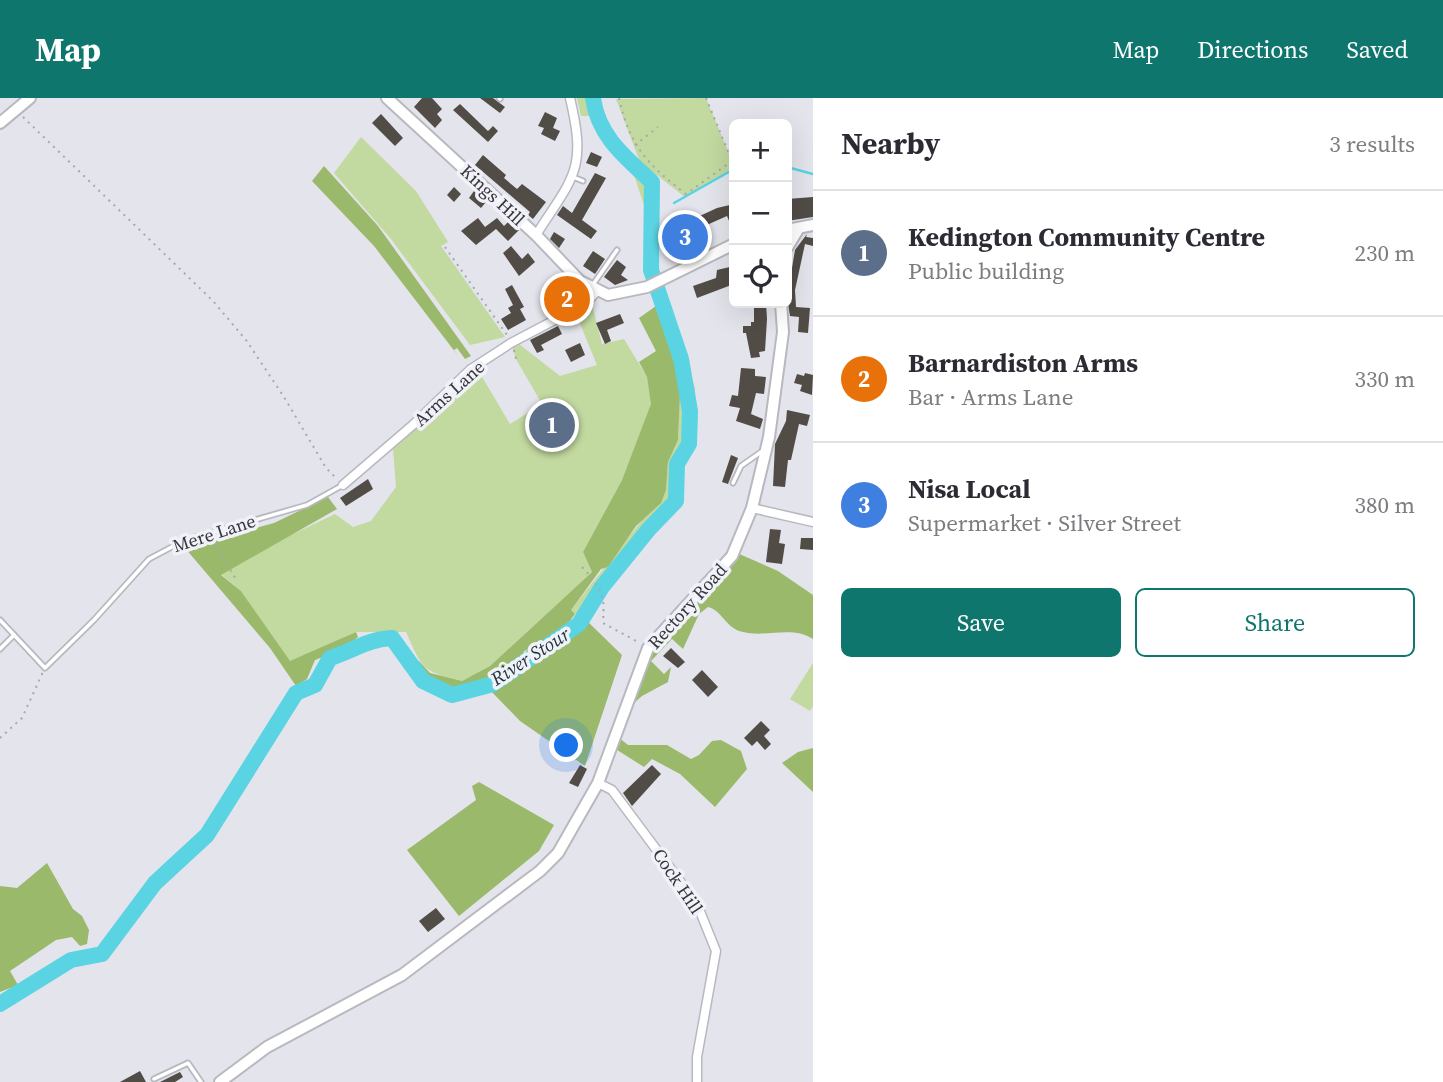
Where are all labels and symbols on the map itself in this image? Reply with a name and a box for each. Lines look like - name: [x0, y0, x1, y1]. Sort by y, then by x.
- street label: Kings Hill: [455, 159, 531, 231]
- pin: 3: [662, 211, 708, 263]
- pin: 2: [544, 273, 590, 325]
- street label: Arms Lane: [408, 354, 490, 432]
- pin: 1: [529, 399, 575, 451]
- street label: Mere Lane: [169, 508, 259, 558]
- street label: Rectory Road: [642, 558, 732, 654]
- water label: River Stour: [485, 620, 576, 692]
- your location: [549, 728, 583, 762]
- street label: Cock Hill: [647, 843, 709, 919]

